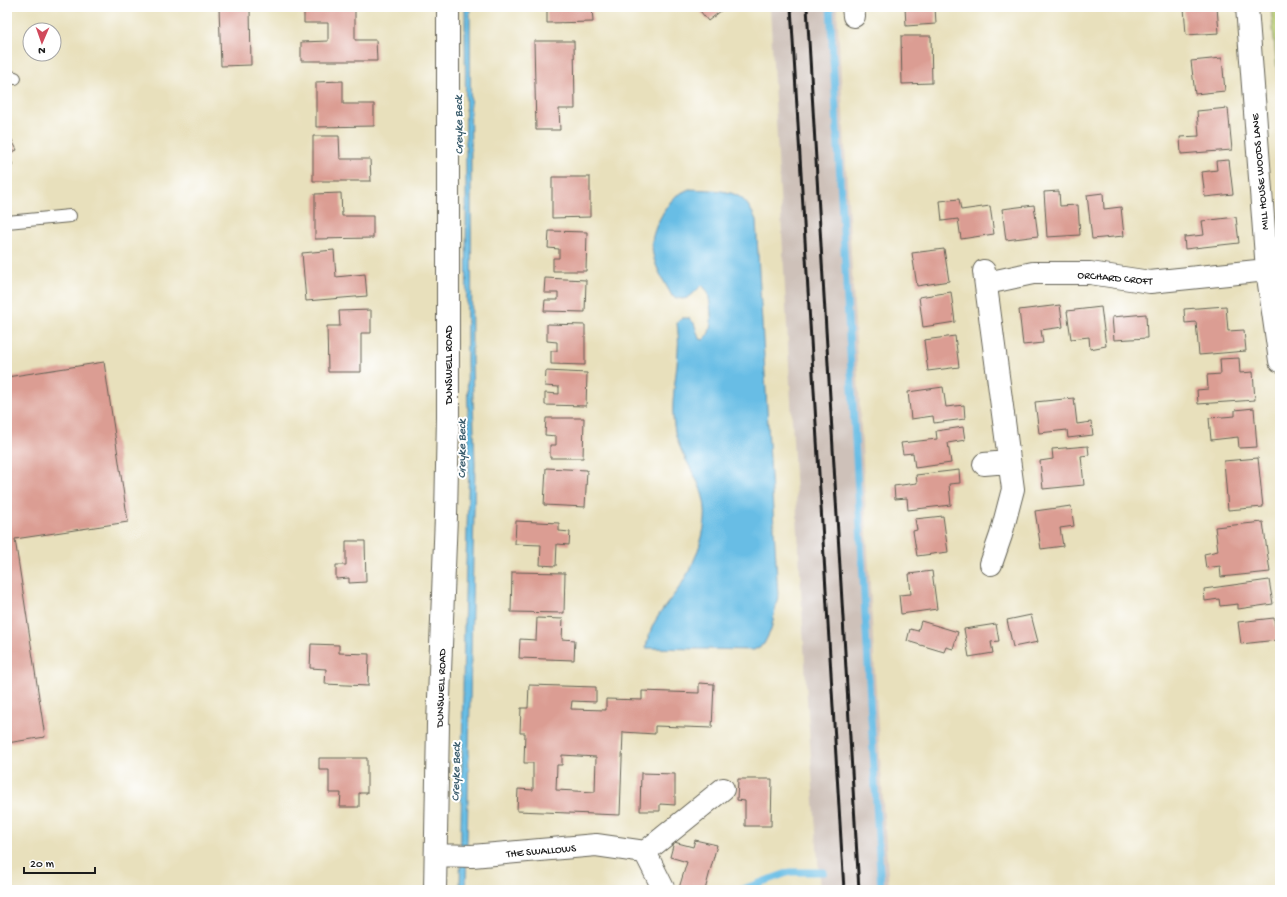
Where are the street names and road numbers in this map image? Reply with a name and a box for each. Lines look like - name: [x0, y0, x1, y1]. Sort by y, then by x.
- street label: MILL HOUSE WOODS LANE: [1250, 112, 1272, 231]
- street label: ORCHARD CROFT: [1077, 270, 1153, 288]
- street label: DUNSWELL ROAD: [444, 325, 456, 405]
- street label: DUNSWELL ROAD: [435, 648, 449, 729]
- street label: THE SWALLOWS: [505, 843, 577, 861]

